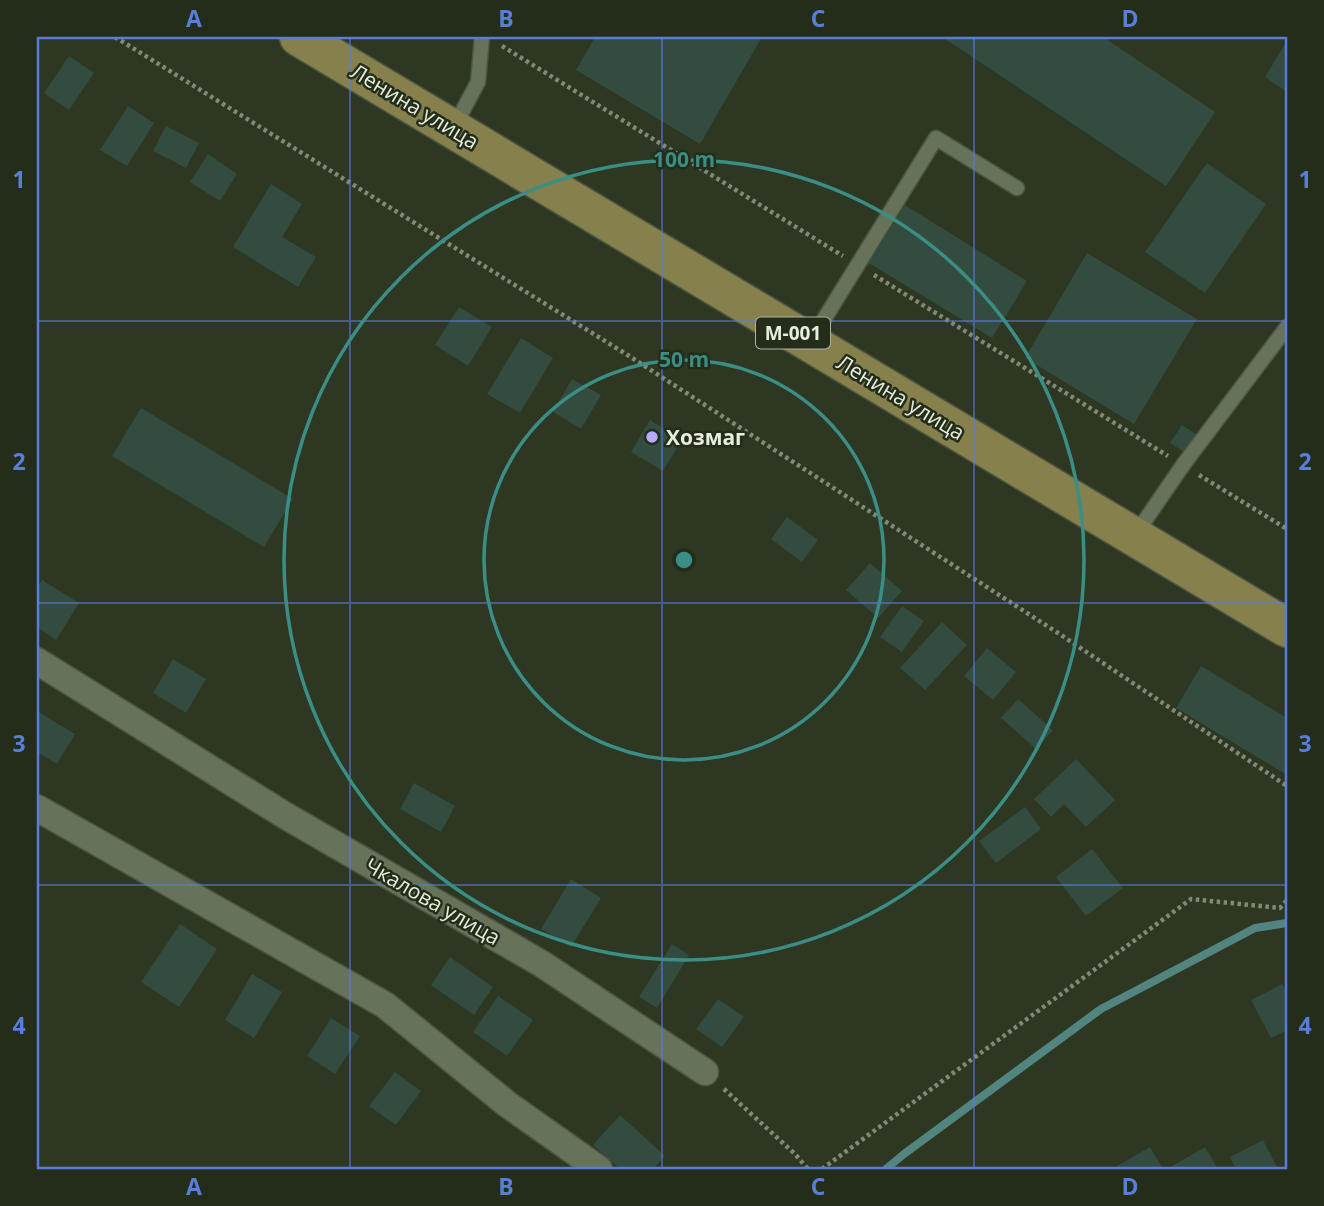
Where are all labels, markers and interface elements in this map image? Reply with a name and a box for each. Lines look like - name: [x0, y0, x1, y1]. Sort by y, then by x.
- text: A: [186, 2, 202, 34]
- text: B: [498, 2, 514, 34]
- text: C: [811, 2, 825, 34]
- text: D: [1121, 2, 1139, 34]
- street label: Ленина улица: [346, 57, 484, 155]
- text: 100 m: [653, 145, 715, 173]
- text: 1: [12, 163, 26, 195]
- text: 1: [1298, 163, 1312, 195]
- road number: М-001: [756, 318, 830, 348]
- text: 50 m: [659, 345, 709, 373]
- street label: Ленина улица: [832, 348, 970, 446]
- place label: Хозмаг: [666, 423, 745, 451]
- marker: Хозмаг: [644, 429, 660, 445]
- text: 2: [12, 445, 26, 477]
- text: 2: [1298, 445, 1312, 477]
- centre of rings: [672, 548, 696, 572]
- text: 3: [12, 727, 26, 759]
- text: 3: [1298, 727, 1312, 759]
- street label: Чкалова улица: [360, 851, 506, 951]
- text: 4: [12, 1009, 26, 1041]
- text: 4: [1298, 1009, 1312, 1041]
- text: A: [186, 1170, 202, 1202]
- text: B: [498, 1170, 514, 1202]
- text: C: [811, 1170, 825, 1202]
- text: D: [1121, 1170, 1139, 1202]

